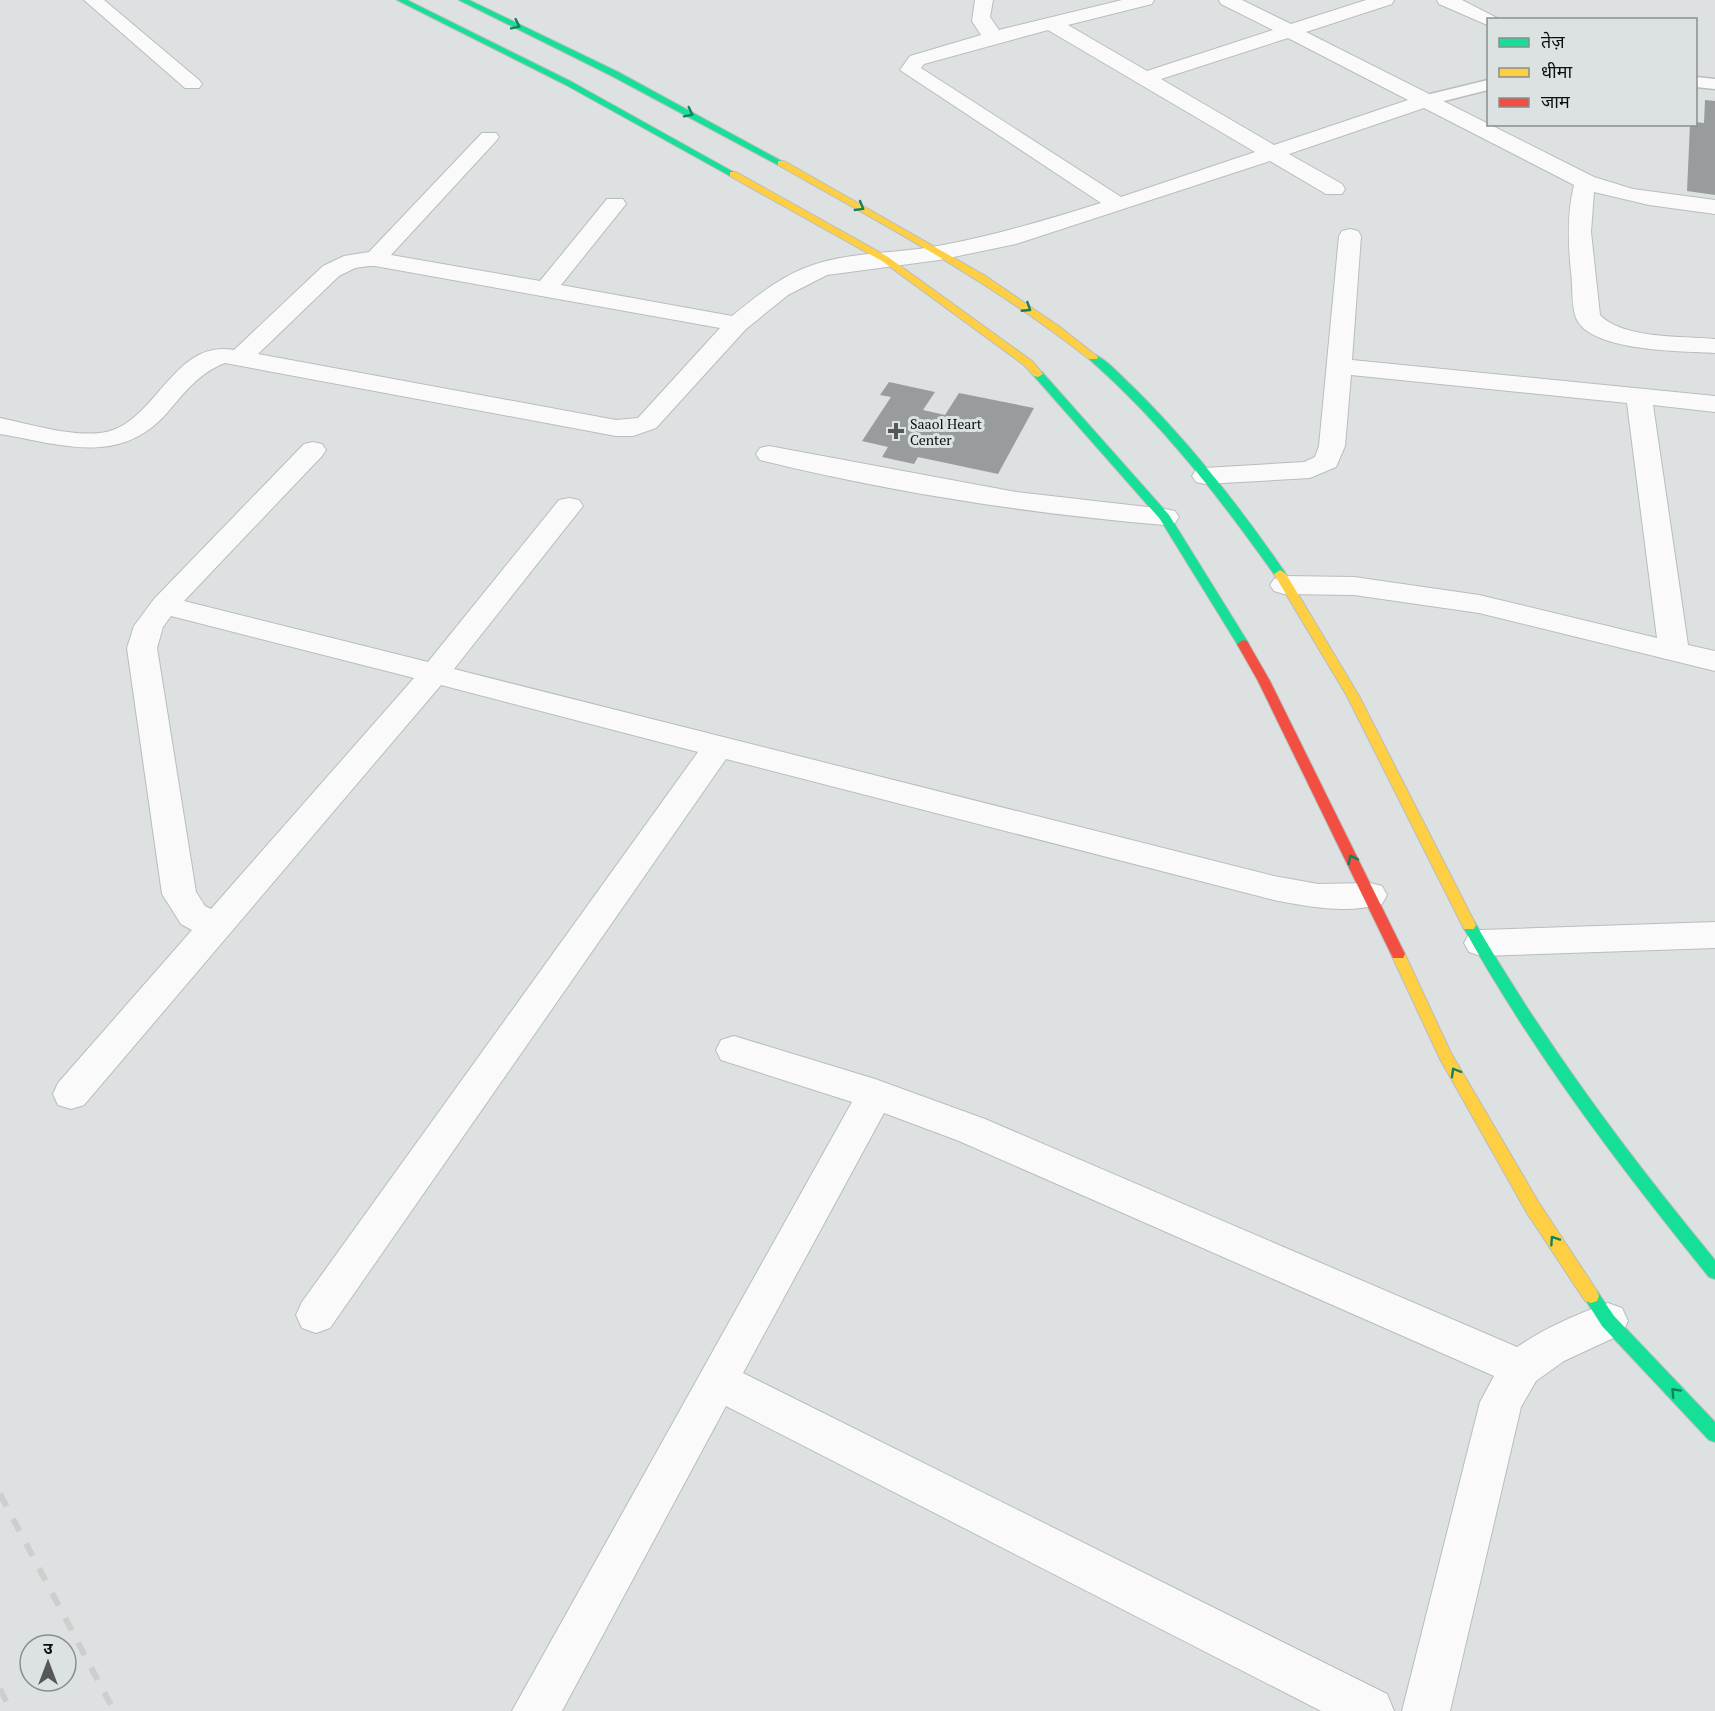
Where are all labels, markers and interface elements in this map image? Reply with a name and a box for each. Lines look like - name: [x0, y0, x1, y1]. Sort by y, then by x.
- one-way arrow: [509, 17, 520, 29]
- legend: [1487, 18, 1697, 126]
- text: तेज़: [1541, 29, 1565, 53]
- text: धीमा: [1541, 59, 1572, 83]
- text: जाम: [1541, 89, 1571, 113]
- one-way arrow: [683, 106, 694, 117]
- one-way arrow: [854, 200, 864, 212]
- one-way arrow: [1020, 301, 1031, 312]
- place label: Saaol Heart Center: [910, 414, 983, 449]
- marker: Saaol Heart Center: [887, 422, 905, 440]
- one-way arrow: [1348, 854, 1359, 865]
- one-way arrow: [1450, 1068, 1462, 1078]
- one-way arrow: [1550, 1236, 1561, 1247]
- one-way arrow: [1671, 1388, 1682, 1399]
- north arrow: [18, 1633, 78, 1693]
- text: उ: [43, 1637, 53, 1659]

